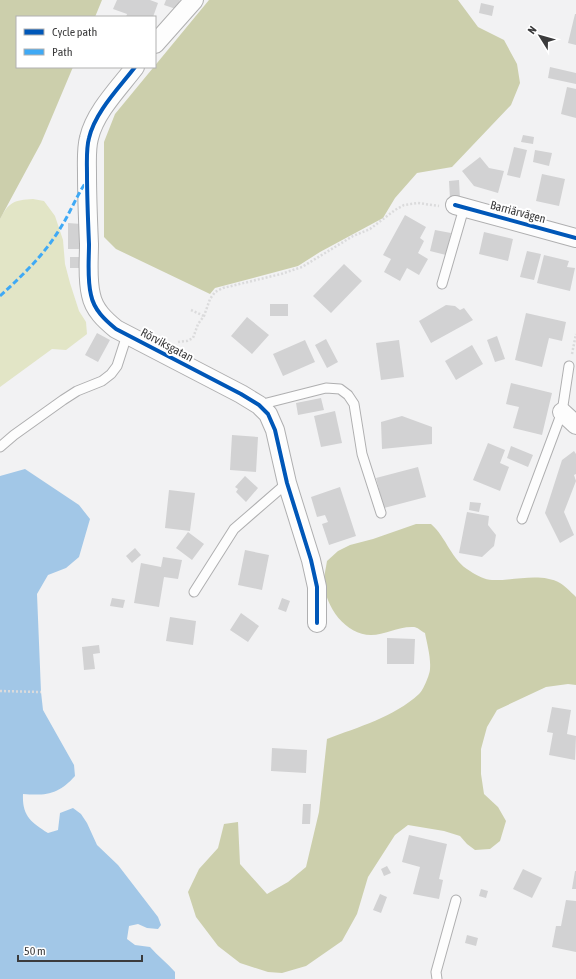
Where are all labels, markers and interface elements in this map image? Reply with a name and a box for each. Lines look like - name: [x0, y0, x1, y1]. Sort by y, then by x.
- legend: [16, 16, 156, 68]
- north arrow: [520, 16, 560, 56]
- text: N: [525, 24, 539, 36]
- text: Cycle path: [52, 25, 97, 39]
- text: Path: [52, 45, 73, 59]
- street label: Barriärvägen: [489, 198, 547, 226]
- street label: Rörviksgatan: [138, 325, 196, 365]
- scale bar: [18, 937, 142, 963]
- text: 50 m: [24, 944, 46, 958]

